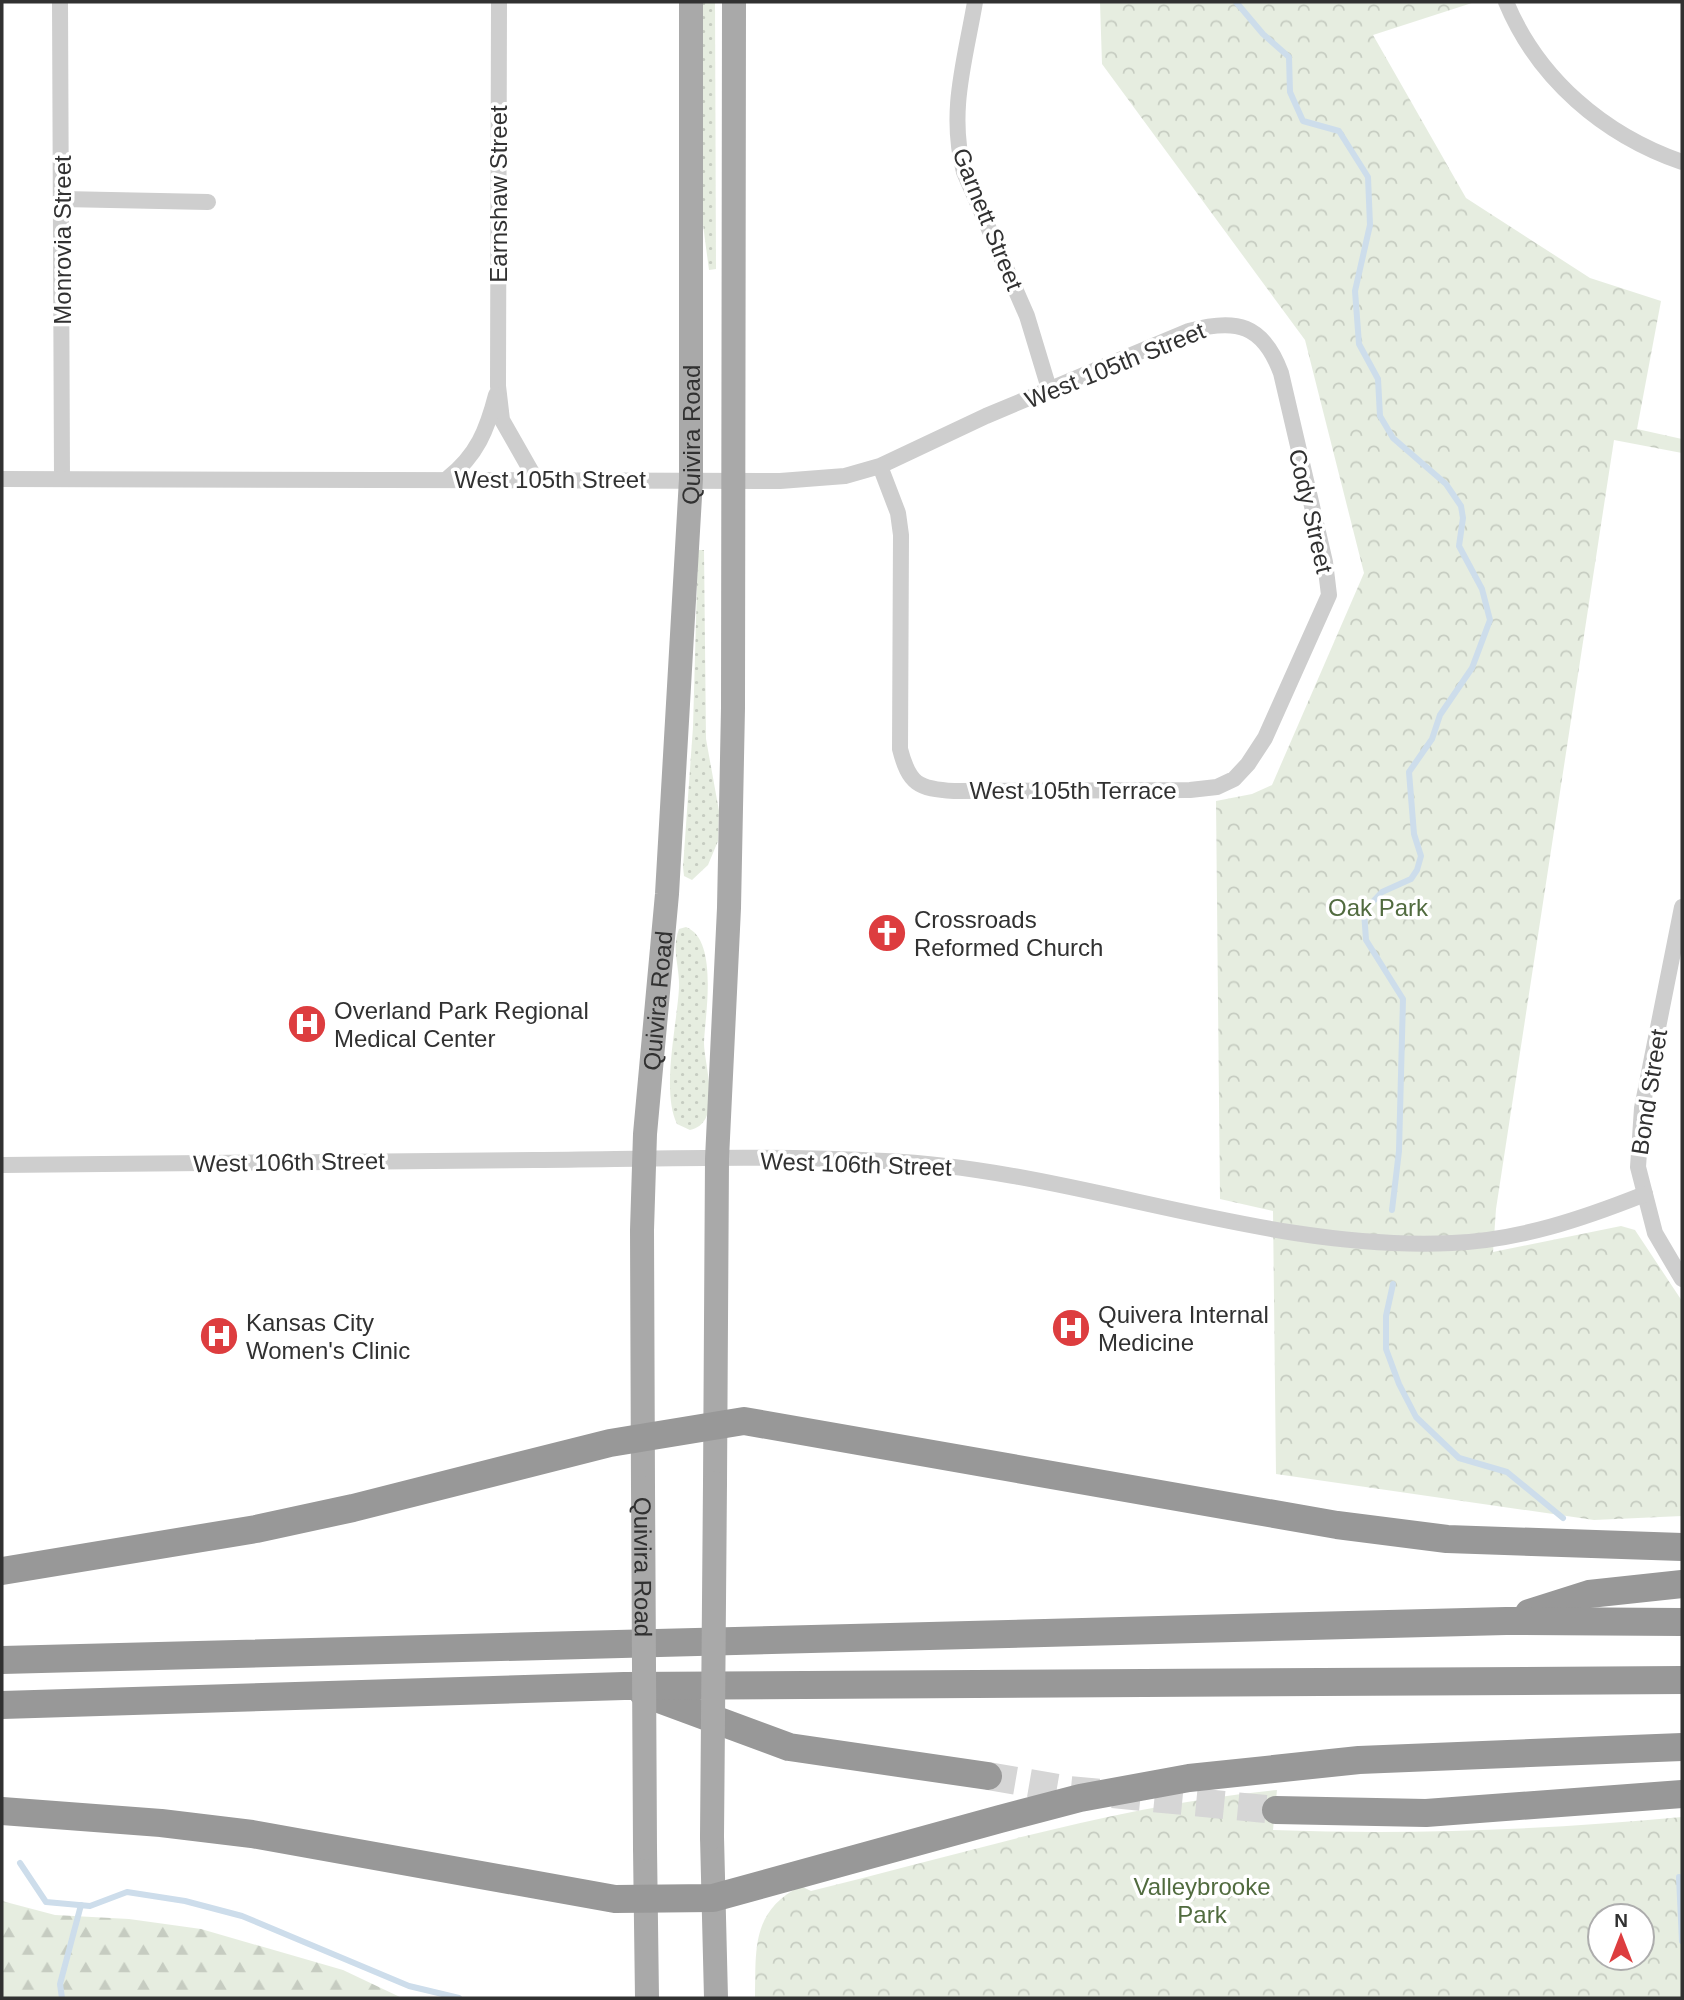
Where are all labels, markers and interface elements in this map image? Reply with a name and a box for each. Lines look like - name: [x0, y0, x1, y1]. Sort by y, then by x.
- street label: Earnshaw Street: [485, 105, 512, 283]
- street label: Garnett Street: [947, 144, 1029, 294]
- street label: Monrovia Street: [49, 155, 76, 325]
- street label: West 105th Street: [1021, 316, 1209, 413]
- street label: Quivira Road: [676, 365, 705, 506]
- street label: Cody Street: [1284, 446, 1338, 576]
- street label: West 105th Street: [454, 466, 646, 493]
- street label: West 105th Terrace: [969, 777, 1177, 804]
- park label: Oak Park: [1328, 894, 1429, 921]
- place label: Crossroads Reformed Church: [914, 906, 1103, 961]
- church icon: Crossroads Reformed Church: [866, 912, 908, 954]
- street label: Quivira Road: [637, 930, 677, 1072]
- place label: Overland Park Regional Medical Center: [334, 997, 589, 1052]
- hospital icon: Overland Park Regional Medical Center: [286, 1003, 328, 1045]
- street label: Bond Street: [1626, 1027, 1672, 1157]
- street label: West 106th Street: [193, 1147, 385, 1177]
- street label: West 106th Street: [760, 1147, 953, 1181]
- place label: Quivera Internal Medicine: [1098, 1301, 1269, 1356]
- hospital icon: Quivera Internal Medicine: [1050, 1307, 1092, 1349]
- place label: Kansas City Women's Clinic: [246, 1309, 410, 1364]
- hospital icon: Kansas City Women's Clinic: [198, 1315, 240, 1357]
- street label: Quivira Road: [630, 1497, 657, 1637]
- park label: Valleybrooke Park: [1134, 1873, 1270, 1928]
- north arrow: [1586, 1902, 1656, 1972]
- text: N: [1614, 1910, 1628, 1931]

